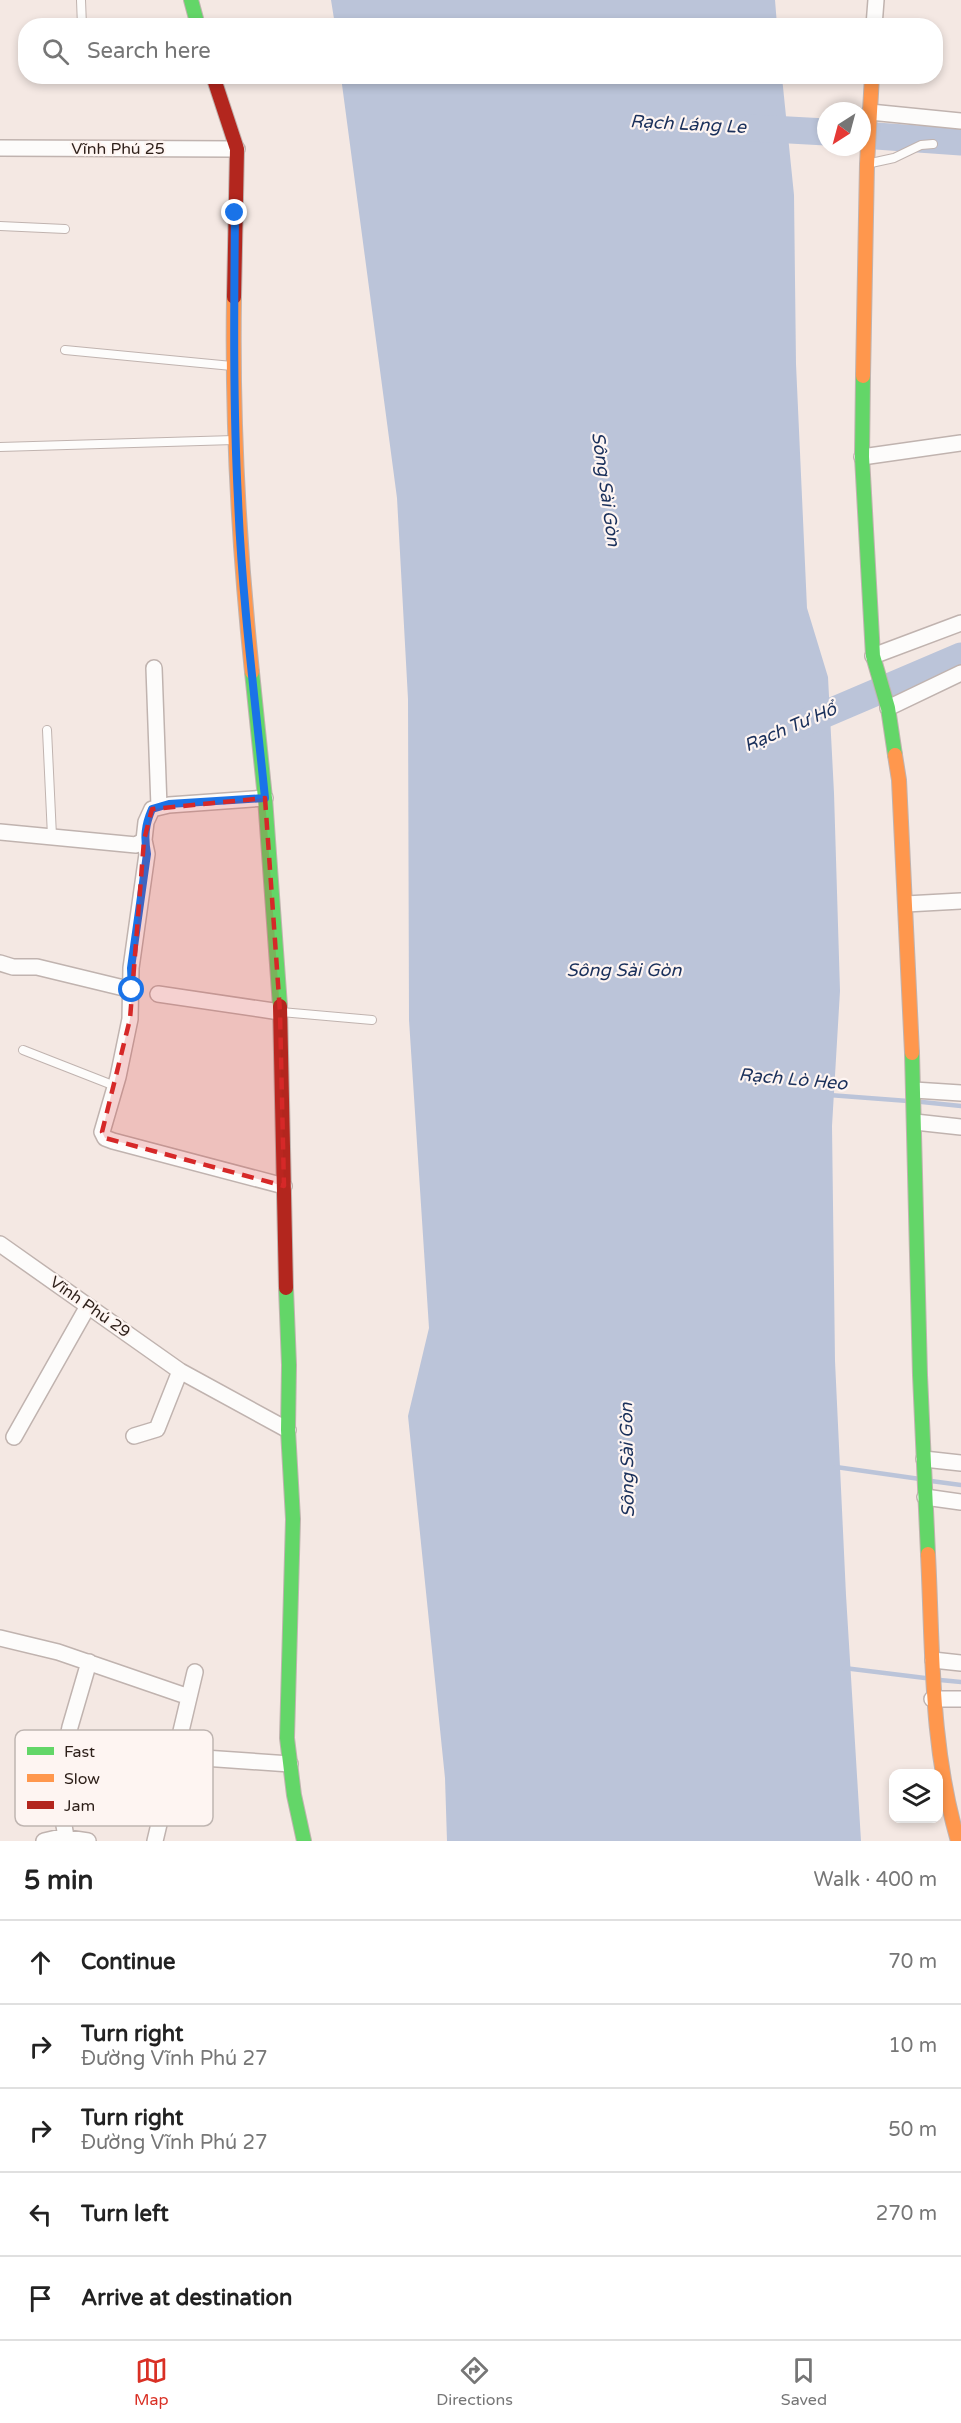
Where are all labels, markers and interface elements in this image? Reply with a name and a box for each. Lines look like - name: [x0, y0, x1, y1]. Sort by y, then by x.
- search box: [18, 18, 943, 84]
- icon: search: [39, 35, 72, 68]
- text: Search here: [87, 38, 211, 64]
- north arrow: [817, 102, 871, 156]
- water label: Rạch Láng Le: [629, 110, 747, 138]
- street label: Vĩnh Phú 25: [71, 139, 165, 159]
- route end: [221, 199, 247, 225]
- water label: Sông Sài Gòn: [587, 431, 625, 548]
- water label: Rạch Tư Hổ: [741, 697, 841, 756]
- water label: Sông Sài Gòn: [567, 959, 682, 981]
- route start: [118, 976, 144, 1002]
- water label: Rạch Lò Heo: [738, 1063, 849, 1095]
- street label: Vĩnh Phú 29: [46, 1272, 134, 1342]
- water label: Sông Sài Gòn: [615, 1401, 639, 1518]
- legend: [15, 1730, 213, 1826]
- text: Fast: [64, 1742, 95, 1762]
- text: Slow: [64, 1769, 100, 1789]
- map controls: [889, 1769, 943, 1823]
- button: layers: [889, 1769, 943, 1823]
- text: Jam: [64, 1796, 95, 1816]
- text: 5 min: [24, 1865, 93, 1896]
- text: Walk · 400 m: [814, 1868, 937, 1892]
- icon: ahead: [24, 1946, 57, 1979]
- text: Continue: [81, 1949, 176, 1975]
- text: 70 m: [888, 1950, 937, 1974]
- text: Turn right: [81, 2021, 183, 2047]
- icon: right: [24, 2030, 57, 2063]
- text: 10 m: [888, 2034, 937, 2058]
- text: Đường Vĩnh Phú 27: [81, 2047, 268, 2071]
- text: Turn right: [81, 2105, 183, 2131]
- icon: right: [24, 2114, 57, 2147]
- text: 50 m: [888, 2118, 937, 2142]
- text: Đường Vĩnh Phú 27: [81, 2131, 268, 2155]
- icon: left: [24, 2198, 57, 2231]
- text: Turn left: [81, 2201, 169, 2227]
- text: 270 m: [876, 2202, 937, 2226]
- icon: arrive: [24, 2282, 57, 2315]
- text: Arrive at destination: [81, 2285, 292, 2311]
- tab: Map: [134, 2354, 168, 2410]
- tab: Directions: [436, 2354, 513, 2410]
- tab: Saved: [781, 2354, 827, 2410]

